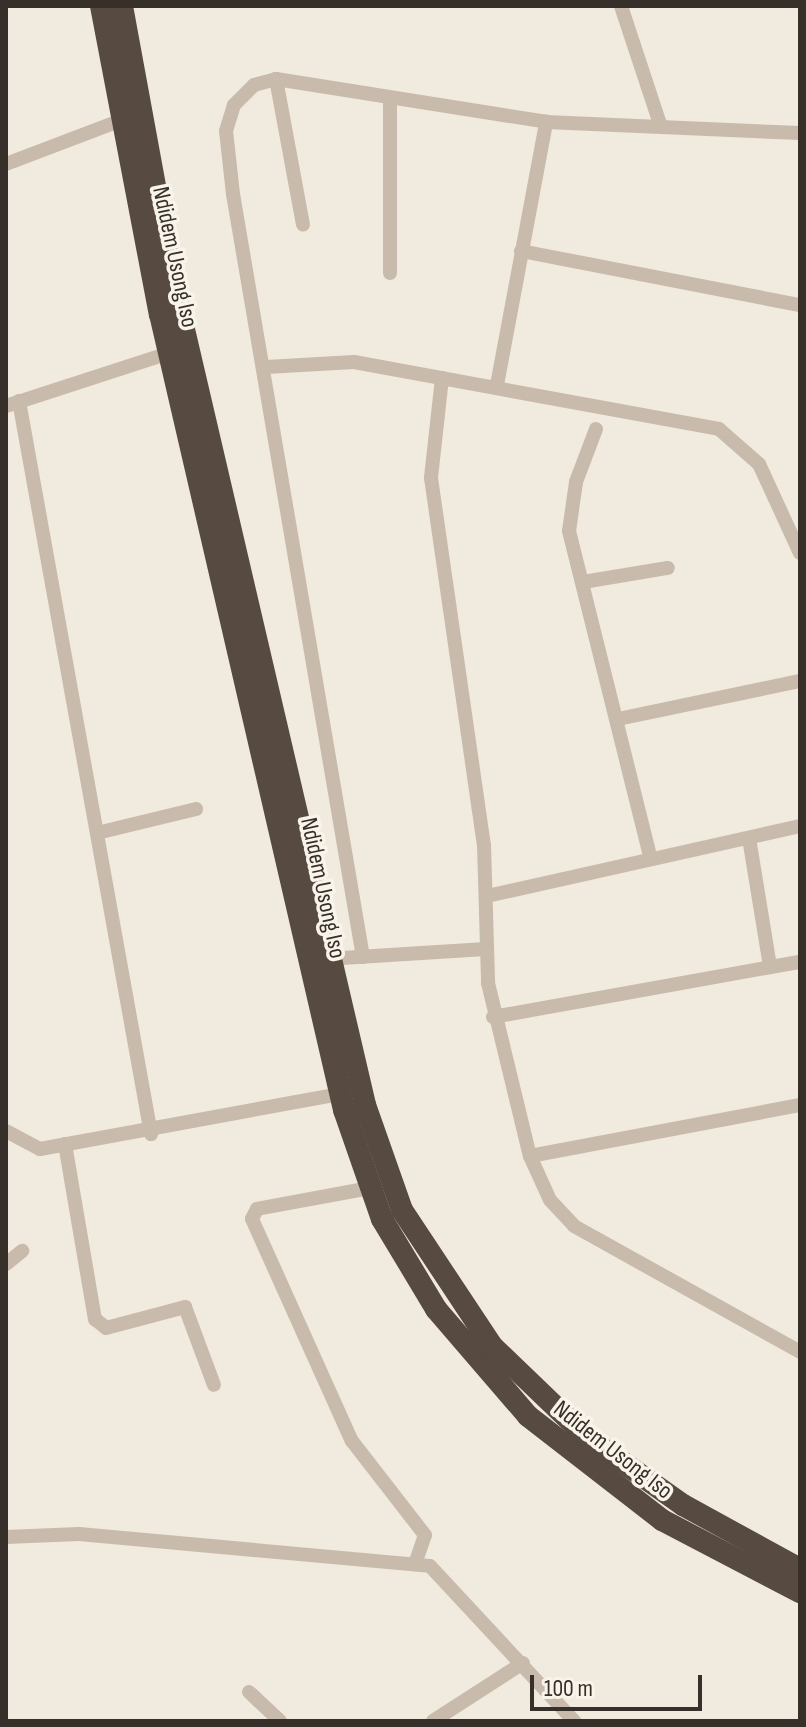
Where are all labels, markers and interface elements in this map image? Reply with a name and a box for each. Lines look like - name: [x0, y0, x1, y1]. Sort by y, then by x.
- street label: Ndidem Usong Iso: [146, 184, 204, 330]
- street label: Ndidem Usong Iso: [294, 815, 352, 961]
- street label: Ndidem Usong Iso: [548, 1395, 678, 1505]
- scale bar: [534, 1659, 706, 1709]
- text: 100 m: [544, 1674, 593, 1703]

